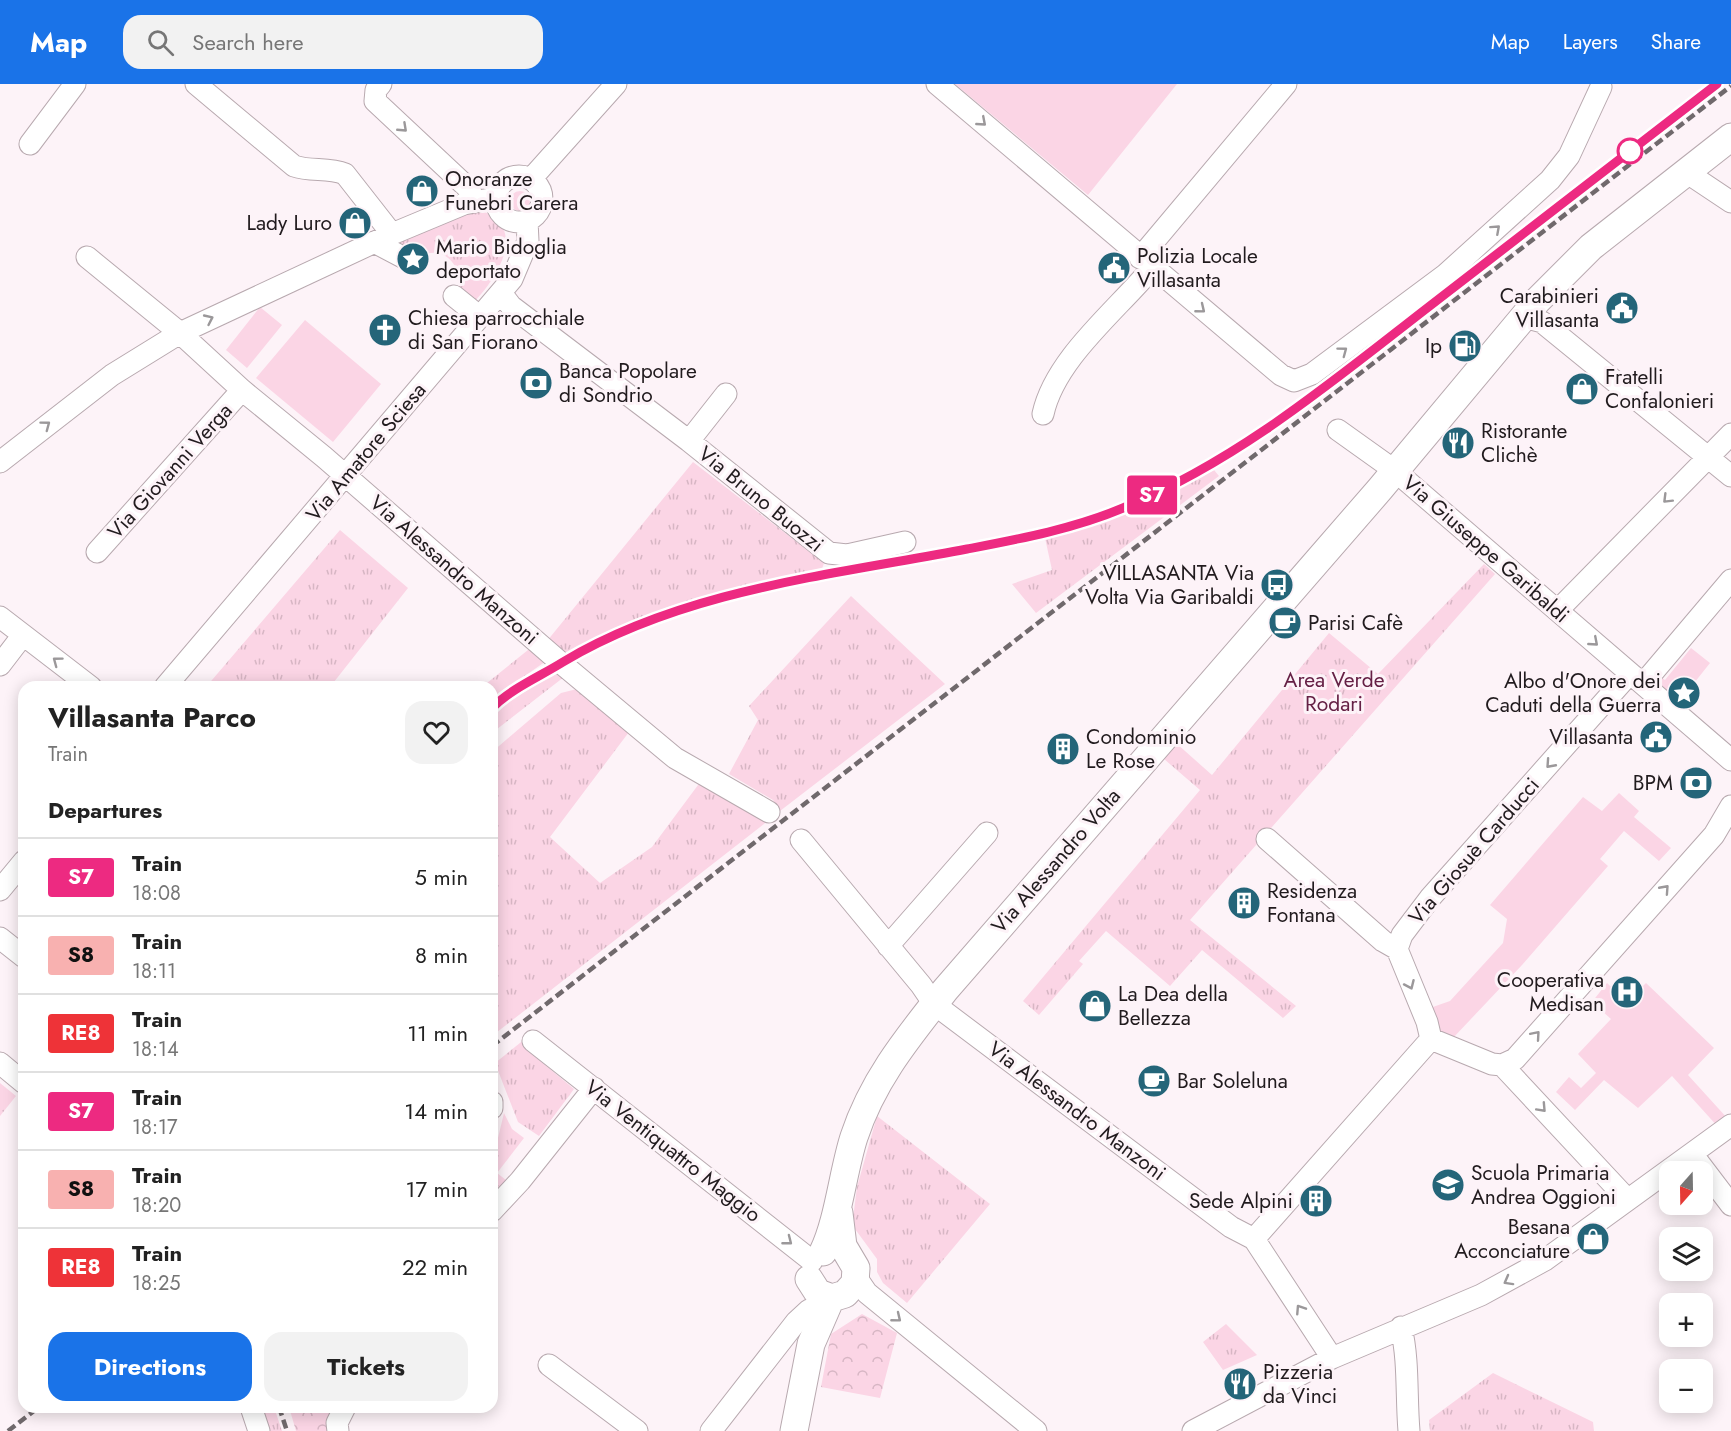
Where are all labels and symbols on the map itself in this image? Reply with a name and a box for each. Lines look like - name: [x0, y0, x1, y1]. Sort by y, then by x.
- one-way arrow: [975, 115, 986, 126]
- one-way arrow: [396, 121, 407, 132]
- unlabelled marker: [1617, 138, 1643, 164]
- place label: Onoranze Funebri Carera: [445, 164, 578, 218]
- shop icon: Onoranze Funebri Carera: [404, 173, 440, 209]
- shop icon: Lady Luro: [337, 205, 373, 241]
- place label: Lady Luro: [247, 208, 332, 238]
- one-way arrow: [1489, 225, 1499, 236]
- place label: Mario Bidoglia deportato: [436, 232, 567, 286]
- place icon: Mario Bidoglia deportato: [395, 241, 431, 277]
- place label: Polizia Locale Villasanta: [1137, 241, 1258, 295]
- public building icon: Polizia Locale Villasanta: [1096, 250, 1132, 286]
- place label: Carabinieri Villasanta: [1500, 281, 1599, 335]
- public building icon: Carabinieri Villasanta: [1604, 290, 1640, 326]
- one-way arrow: [1195, 301, 1206, 312]
- place label: Chiesa parrocchiale di San Fiorano: [408, 303, 585, 357]
- church icon: Chiesa parrocchiale di San Fiorano: [367, 312, 403, 348]
- one-way arrow: [202, 315, 213, 327]
- fuel station icon: Ip: [1447, 328, 1483, 364]
- place label: Ip: [1425, 331, 1442, 361]
- one-way arrow: [1337, 347, 1348, 358]
- place label: Banca Popolare di Sondrio: [559, 356, 697, 410]
- place label: Fratelli Confalonieri: [1605, 362, 1714, 416]
- bank icon: Banca Popolare di Sondrio: [518, 365, 554, 401]
- shop icon: Fratelli Confalonieri: [1564, 371, 1600, 407]
- street label: Via Amatore Sciesa: [299, 376, 433, 528]
- street label: Via Giovanni Verga: [101, 396, 239, 546]
- place label: Ristorante Clichè: [1481, 416, 1568, 470]
- one-way arrow: [39, 421, 50, 432]
- restaurant icon: Ristorante Clichè: [1440, 425, 1476, 461]
- street label: Via Bruno Buozzi: [692, 439, 830, 559]
- street label: Via Giuseppe Garibaldi: [1396, 468, 1576, 630]
- line badge: S7: [1125, 476, 1179, 514]
- street label: Via Alessandro Manzoni: [363, 488, 545, 652]
- one-way arrow: [1664, 492, 1675, 503]
- place label: VILLASANTA Via Volta Via Garibaldi: [1085, 558, 1254, 612]
- bus stop icon: VILLASANTA Via Volta Via Garibaldi: [1259, 567, 1295, 603]
- cafe icon: Parisi Cafè: [1267, 605, 1303, 641]
- place label: Parisi Cafè: [1308, 608, 1403, 638]
- one-way arrow: [1587, 634, 1598, 645]
- one-way arrow: [53, 657, 64, 668]
- park label: Area Verde Rodari: [1284, 665, 1385, 719]
- place label: Albo d'Onore dei Caduti della Guerra: [1485, 666, 1661, 720]
- place icon: Albo d'Onore dei Caduti della Guerra: [1666, 675, 1702, 711]
- public building icon: Villasanta: [1638, 719, 1674, 755]
- place label: Condominio Le Rose: [1086, 722, 1196, 776]
- place label: Villasanta: [1549, 722, 1633, 752]
- building icon: Condominio Le Rose: [1045, 731, 1081, 767]
- one-way arrow: [1546, 757, 1557, 768]
- bank icon: BPM: [1678, 765, 1714, 801]
- place label: BPM: [1633, 768, 1673, 798]
- street label: Via Giosuè Carducci: [1402, 771, 1546, 931]
- street label: Via Alessandro Volta: [984, 782, 1128, 940]
- place label: Residenza Fontana: [1267, 876, 1357, 930]
- building icon: Residenza Fontana: [1226, 885, 1262, 921]
- one-way arrow: [1658, 885, 1669, 896]
- place label: Cooperativa Medisan: [1497, 965, 1604, 1019]
- hospital icon: Cooperativa Medisan: [1609, 974, 1645, 1010]
- one-way arrow: [1403, 978, 1415, 989]
- place label: La Dea della Bellezza: [1118, 979, 1228, 1033]
- shop icon: La Dea della Bellezza: [1077, 988, 1113, 1024]
- one-way arrow: [1529, 1031, 1540, 1042]
- street label: Via Alessandro Manzoni: [982, 1034, 1172, 1188]
- cafe icon: Bar Soleluna: [1136, 1063, 1172, 1099]
- place label: Bar Soleluna: [1177, 1066, 1288, 1096]
- street label: Via Ventiquattro Maggio: [579, 1073, 767, 1229]
- one-way arrow: [1535, 1101, 1546, 1111]
- place label: Scuola Primaria Andrea Oggioni: [1471, 1158, 1616, 1212]
- north arrow: [1659, 1161, 1713, 1215]
- school or university icon: Scuola Primaria Andrea Oggioni: [1430, 1167, 1466, 1203]
- building icon: Sede Alpini: [1298, 1183, 1334, 1219]
- place label: Sede Alpini: [1189, 1186, 1293, 1216]
- place label: Besana Acconciature: [1454, 1212, 1570, 1266]
- shop icon: Besana Acconciature: [1575, 1221, 1611, 1257]
- one-way arrow: [781, 1234, 792, 1245]
- one-way arrow: [1503, 1274, 1514, 1285]
- one-way arrow: [1295, 1305, 1307, 1315]
- one-way arrow: [890, 1311, 901, 1322]
- place label: Pizzeria da Vinci: [1263, 1357, 1337, 1411]
- restaurant icon: Pizzeria da Vinci: [1222, 1366, 1258, 1402]

